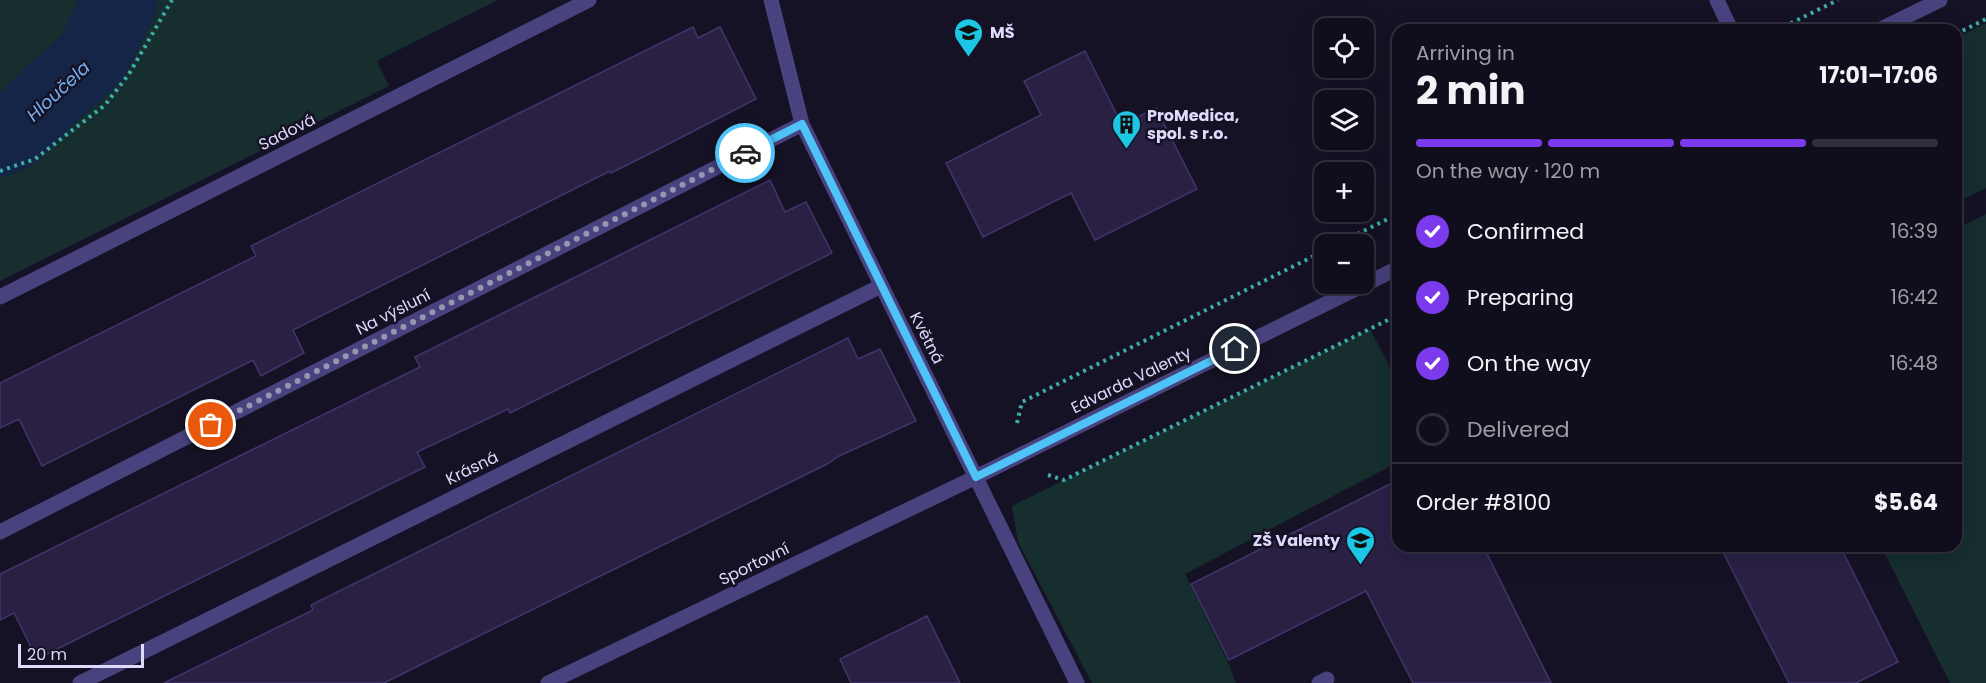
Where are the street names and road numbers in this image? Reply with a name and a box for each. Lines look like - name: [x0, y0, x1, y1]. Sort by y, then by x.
- street label: Sadová: [255, 108, 319, 156]
- street label: Na výsluní: [352, 283, 434, 341]
- street label: Květná: [904, 308, 950, 368]
- street label: Edvarda Valenty: [1067, 341, 1195, 419]
- street label: Krásná: [442, 445, 502, 491]
- street label: Sportovní: [715, 537, 793, 591]

